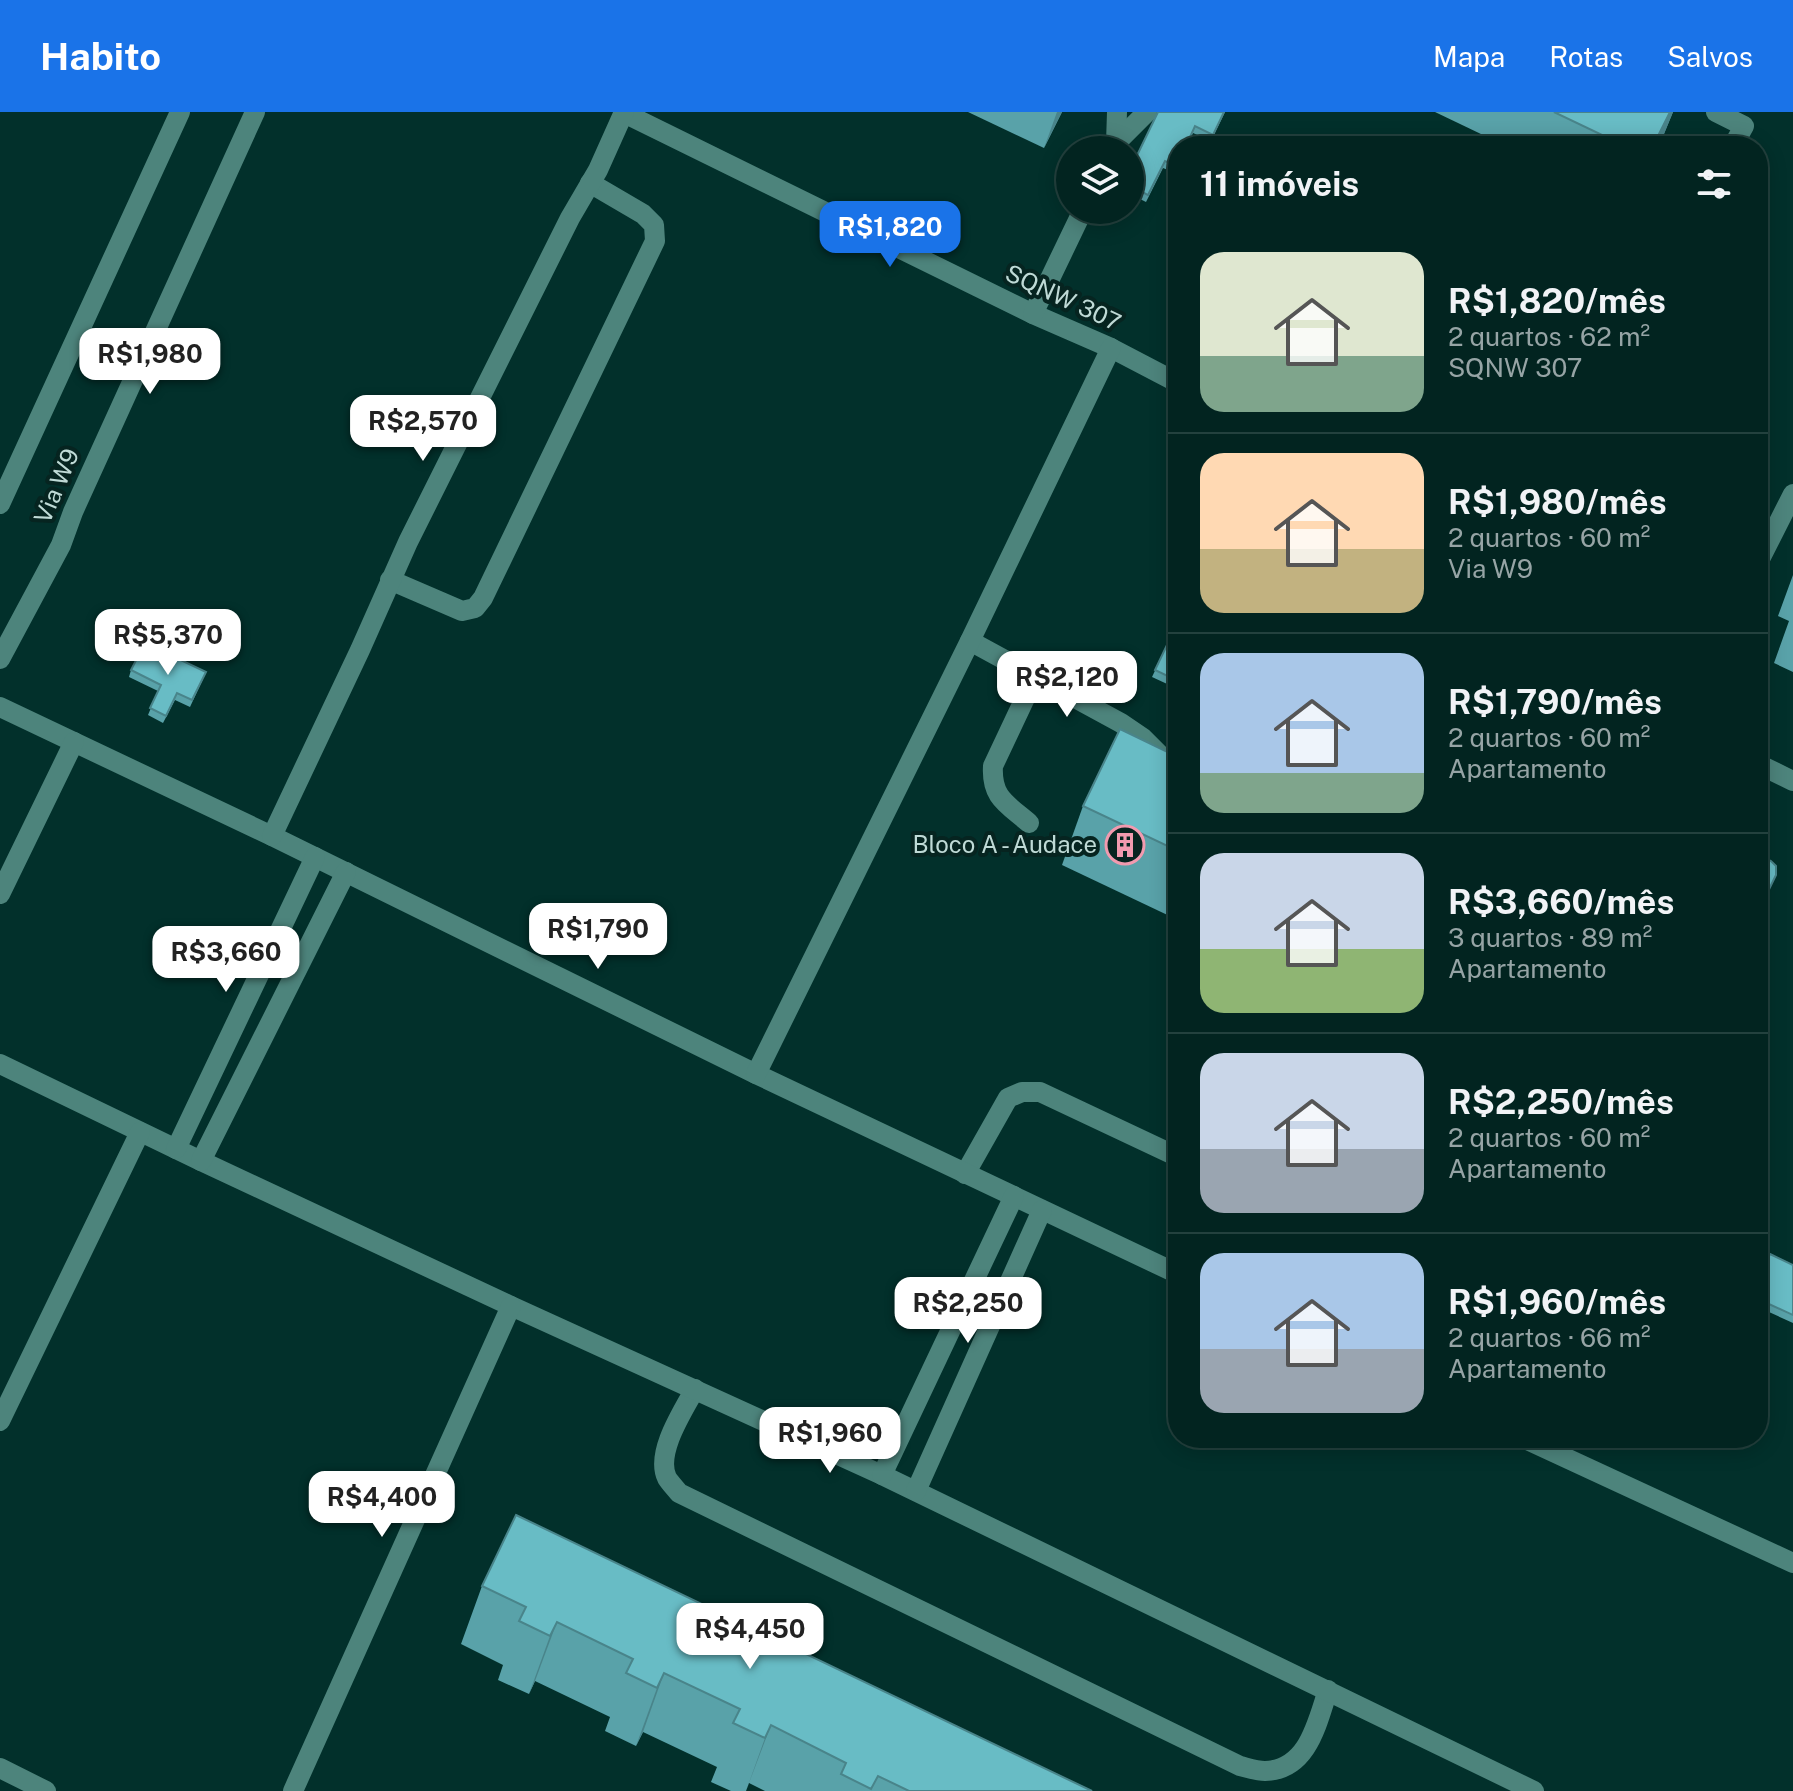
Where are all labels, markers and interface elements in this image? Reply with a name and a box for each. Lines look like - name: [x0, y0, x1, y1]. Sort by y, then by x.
- text: Habito: [40, 34, 161, 79]
- text: Mapa: [1433, 40, 1505, 73]
- text: Rotas: [1549, 40, 1623, 73]
- text: Salvos: [1667, 40, 1753, 73]
- map controls: [1056, 136, 1144, 224]
- button: layers: [1056, 136, 1144, 224]
- icon: filters: [1692, 162, 1736, 206]
- text: 11 imóveis: [1200, 164, 1359, 204]
- pin: R$1,820: [816, 201, 964, 269]
- text: R$1,820: [838, 211, 942, 242]
- street label: SQNW 307: [1001, 258, 1126, 336]
- text: R$1,820/mês: [1448, 281, 1666, 321]
- icon: home: [1264, 284, 1360, 380]
- text: 2 quartos · 62 m²: [1448, 321, 1650, 352]
- pin: R$1,980: [76, 328, 224, 396]
- text: R$1,980: [97, 338, 203, 369]
- text: SQNW 307: [1448, 352, 1583, 383]
- pin: R$2,570: [349, 395, 497, 463]
- text: R$2,570: [368, 405, 478, 436]
- street label: Via W9: [28, 444, 84, 527]
- text: R$1,980/mês: [1448, 482, 1667, 522]
- icon: home: [1264, 485, 1360, 581]
- text: 2 quartos · 60 m²: [1448, 522, 1650, 553]
- text: Via W9: [1448, 553, 1533, 584]
- pin: R$5,370: [94, 609, 242, 677]
- text: R$5,370: [113, 619, 223, 650]
- pin: R$2,120: [993, 651, 1141, 719]
- text: R$2,120: [1015, 661, 1119, 692]
- text: R$1,790/mês: [1448, 682, 1662, 722]
- icon: home: [1264, 685, 1360, 781]
- text: 2 quartos · 60 m²: [1448, 722, 1650, 753]
- text: Apartamento: [1448, 753, 1606, 784]
- building icon: Bloco A - Audace: [1104, 824, 1146, 866]
- place label: Bloco A - Audace: [912, 830, 1097, 858]
- text: R$3,660/mês: [1448, 882, 1674, 922]
- icon: home: [1264, 885, 1360, 981]
- pin: R$1,790: [524, 903, 672, 971]
- text: R$1,790: [547, 913, 649, 944]
- text: 3 quartos · 89 m²: [1448, 922, 1652, 953]
- pin: R$3,660: [152, 926, 300, 994]
- text: R$3,660: [170, 936, 282, 967]
- text: Apartamento: [1448, 953, 1606, 984]
- text: R$2,250/mês: [1448, 1082, 1674, 1122]
- icon: home: [1264, 1085, 1360, 1181]
- text: 2 quartos · 60 m²: [1448, 1122, 1650, 1153]
- text: Apartamento: [1448, 1153, 1606, 1184]
- pin: R$2,250: [894, 1277, 1042, 1345]
- text: R$1,960/mês: [1448, 1282, 1666, 1322]
- icon: home: [1264, 1285, 1360, 1381]
- text: R$2,250: [913, 1287, 1023, 1318]
- text: 2 quartos · 66 m²: [1448, 1322, 1651, 1353]
- text: Apartamento: [1448, 1353, 1606, 1384]
- pin: R$1,960: [756, 1407, 904, 1475]
- text: R$1,960: [777, 1417, 883, 1448]
- pin: R$4,400: [308, 1471, 456, 1539]
- text: R$4,400: [327, 1481, 437, 1512]
- pin: R$4,450: [676, 1603, 824, 1671]
- text: R$4,450: [694, 1613, 806, 1644]

